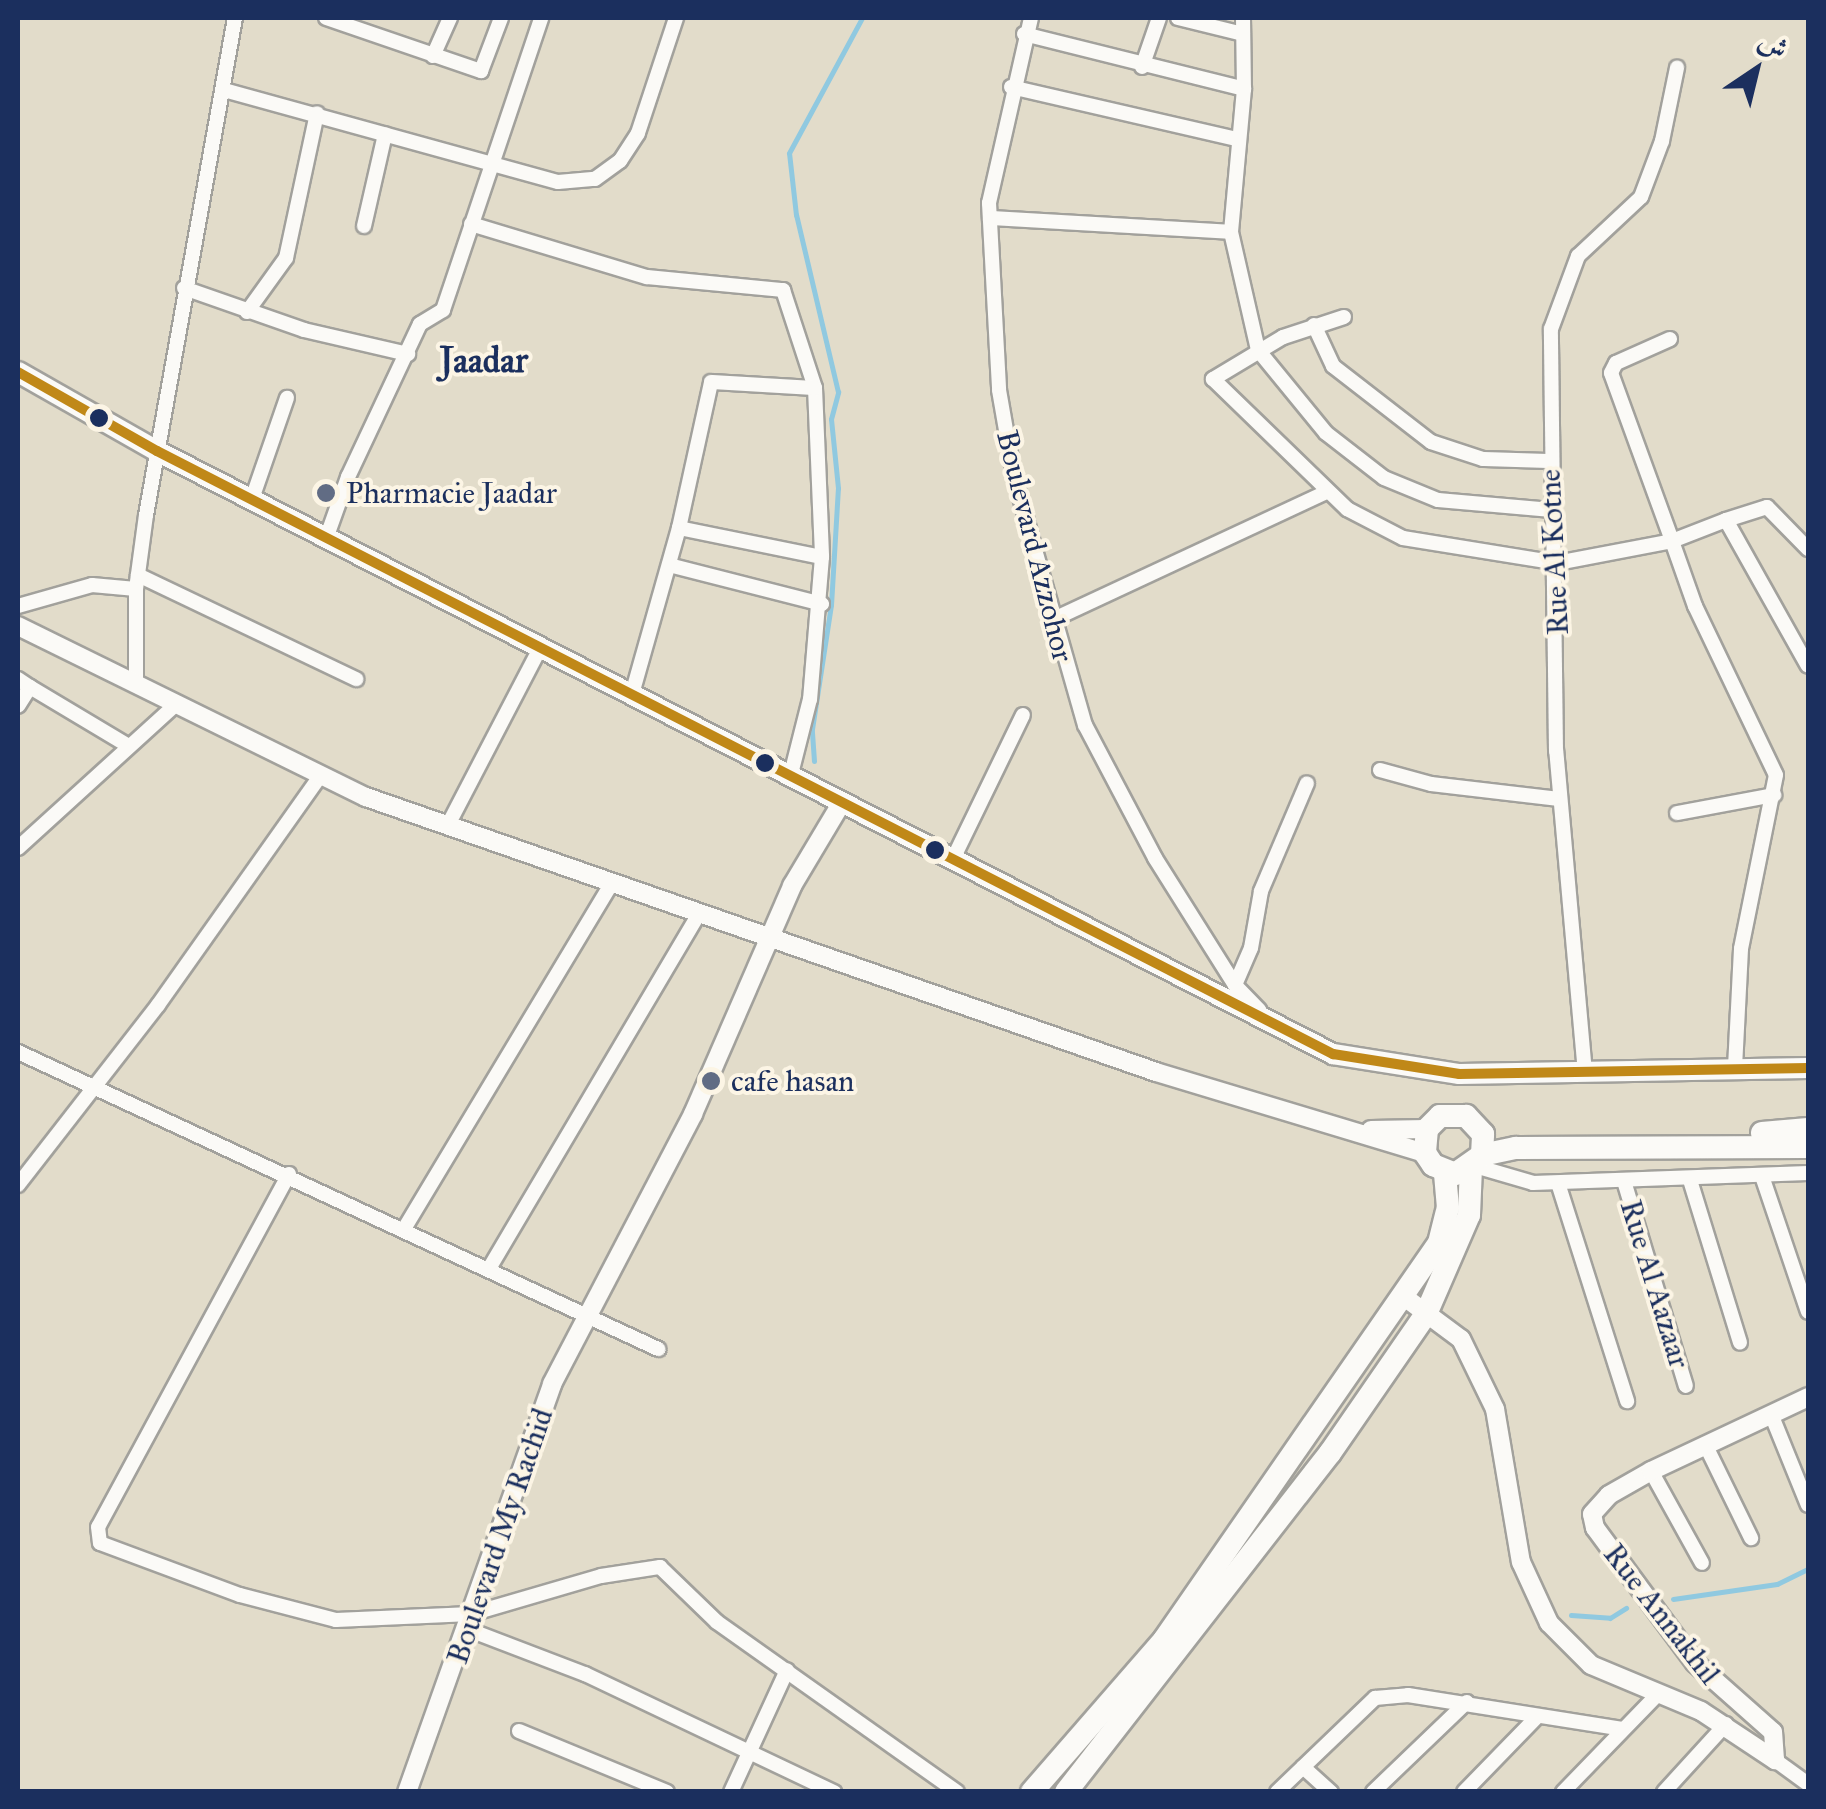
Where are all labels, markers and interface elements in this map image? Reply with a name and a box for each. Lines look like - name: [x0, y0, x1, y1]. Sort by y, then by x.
- north arrow: [1706, 20, 1806, 120]
- text: ش: [1752, 23, 1795, 67]
- district label: Jaadar: [440, 340, 528, 382]
- unlabelled marker: [89, 408, 109, 428]
- street label: Boulevard Azzohor: [989, 426, 1081, 666]
- street label: Rue Al Kotne: [1532, 468, 1576, 636]
- place label: Pharmacie Jaadar: [346, 475, 557, 511]
- marker: Pharmacie Jaadar: [315, 482, 337, 504]
- unlabelled marker: [755, 753, 775, 773]
- unlabelled marker: [925, 840, 945, 860]
- place label: cafe hasan: [731, 1063, 854, 1099]
- marker: cafe hasan: [700, 1070, 722, 1092]
- street label: Rue Al Aazaar: [1612, 1196, 1698, 1372]
- street label: Boulevard My Rachid: [439, 1403, 561, 1669]
- street label: Rue Annakhil: [1596, 1537, 1728, 1691]

